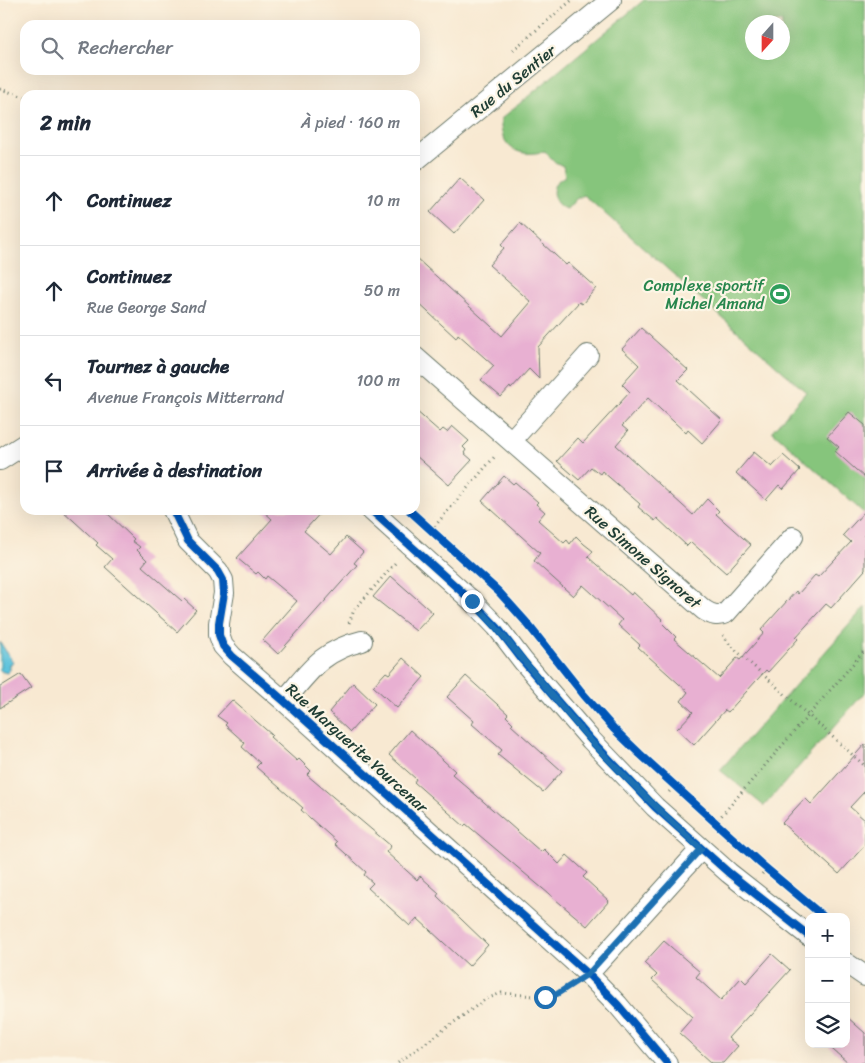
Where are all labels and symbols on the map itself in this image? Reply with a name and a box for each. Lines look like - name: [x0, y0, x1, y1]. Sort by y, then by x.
- north arrow: [745, 15, 790, 60]
- street label: Rue du Sentier: [464, 36, 564, 125]
- place label: Complexe sportif Michel Amand: [643, 271, 766, 318]
- sports icon: Complexe sportif Michel Amand: [768, 282, 792, 306]
- street label: Rue Simone Signoret: [578, 498, 708, 617]
- route end: [461, 590, 484, 613]
- street label: Rue Marguerite Yourcenar: [279, 676, 436, 821]
- route start: [534, 986, 557, 1009]

